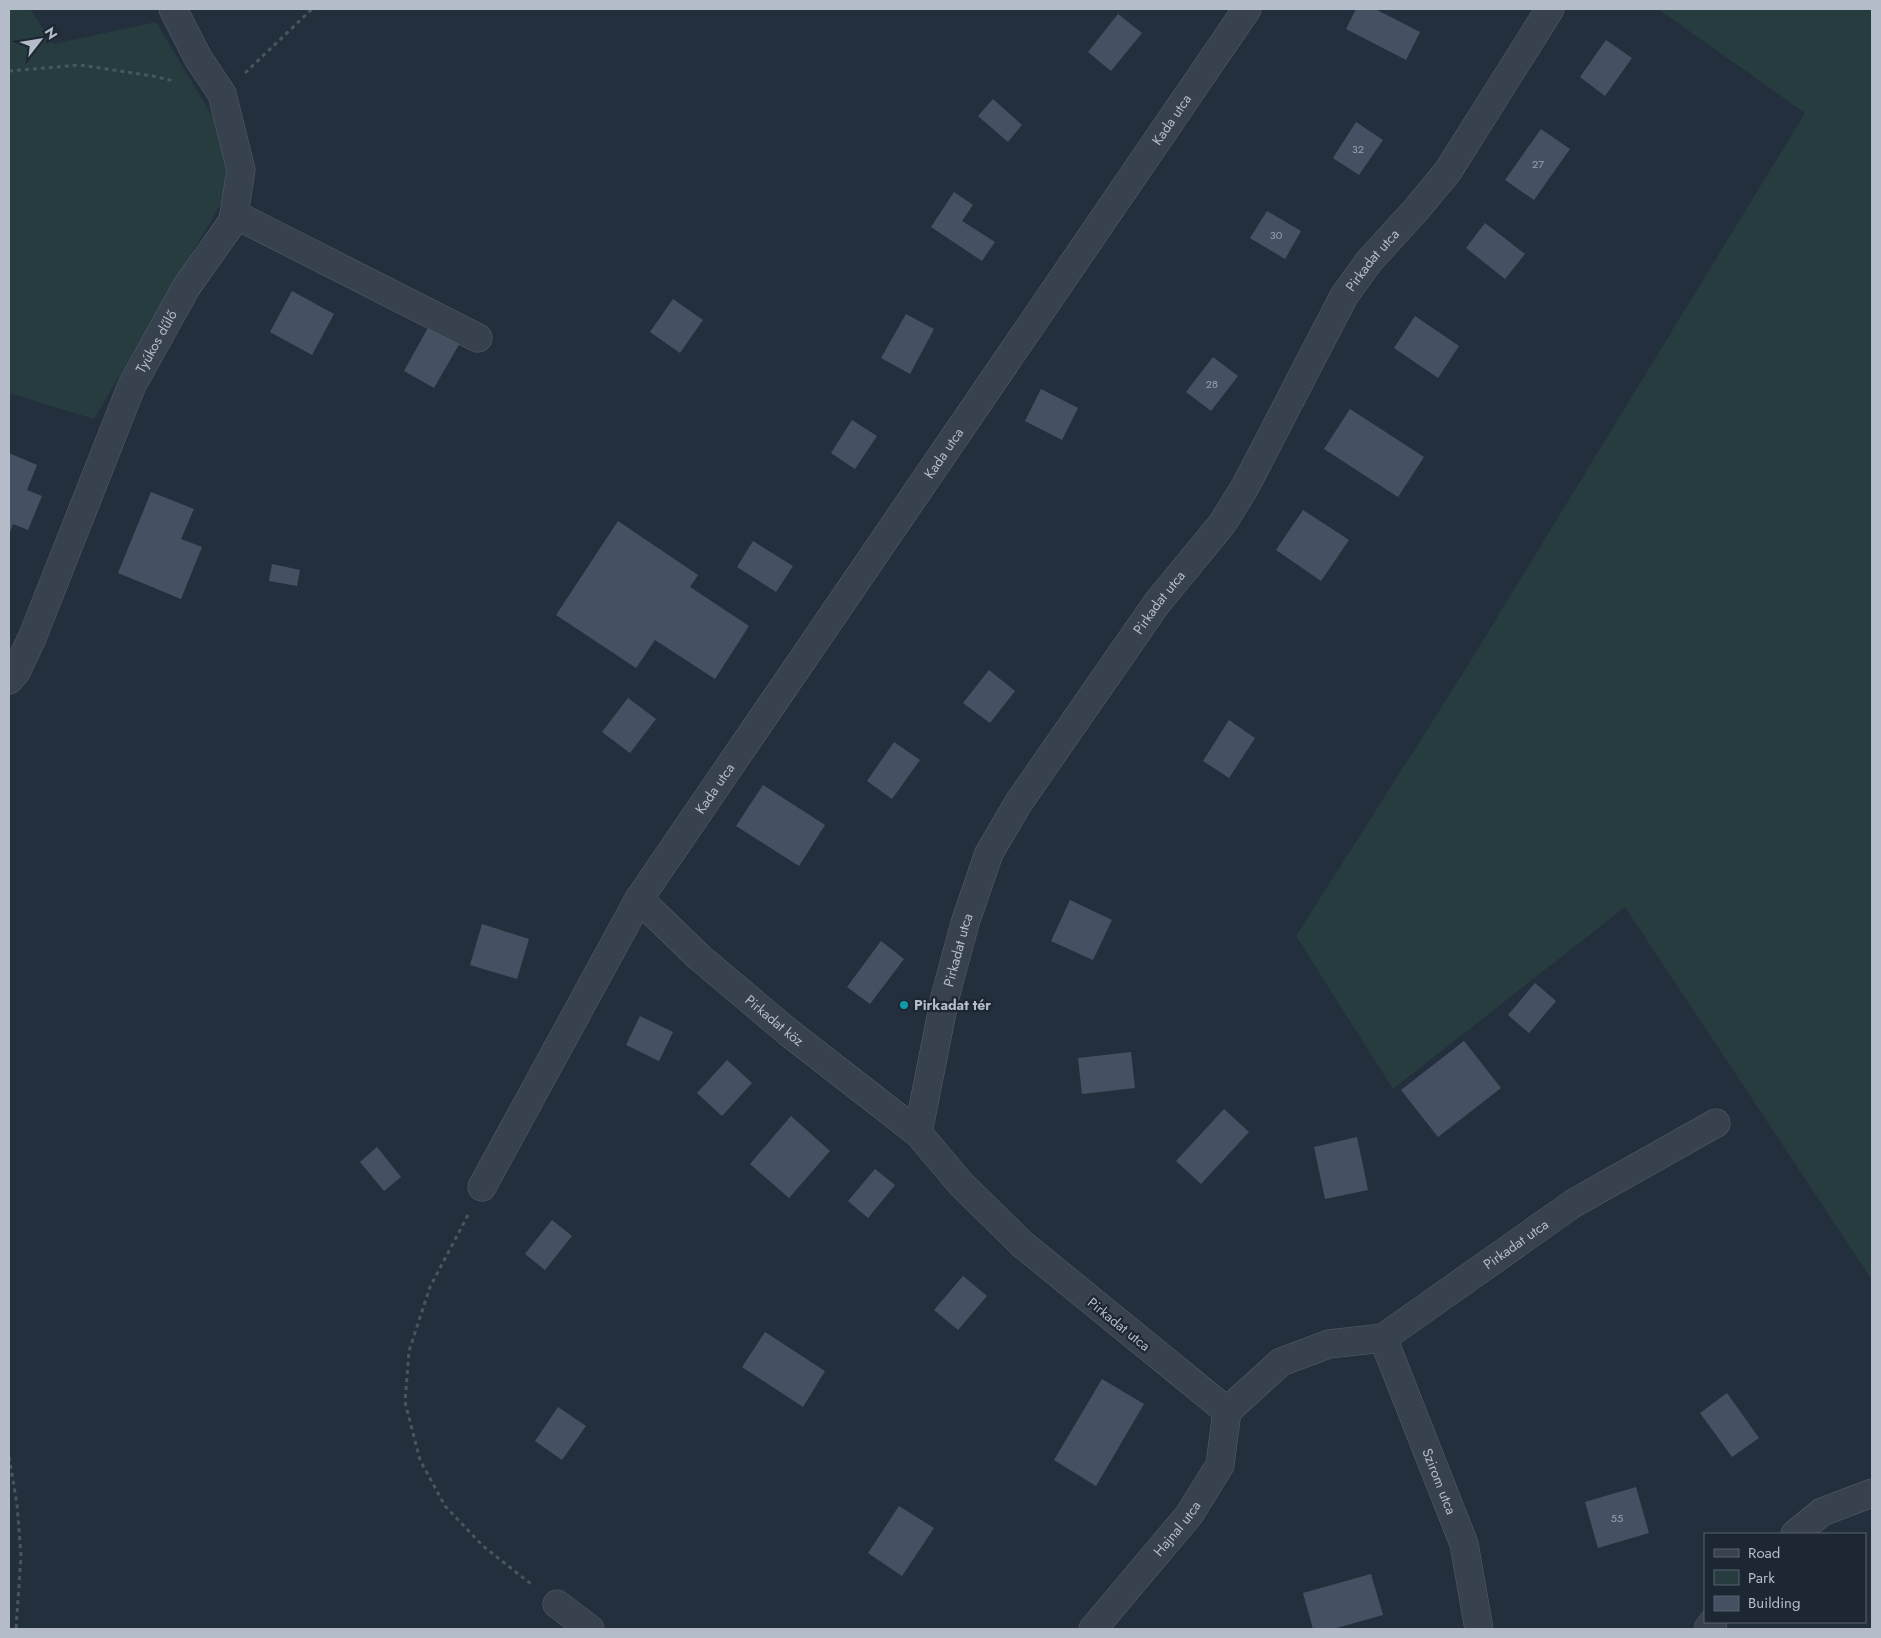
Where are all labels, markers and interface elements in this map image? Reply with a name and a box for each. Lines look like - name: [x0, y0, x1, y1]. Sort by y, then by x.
- north arrow: [15, 15, 65, 65]
- text: N: [40, 23, 63, 43]
- street label: Kada utca: [1147, 90, 1196, 149]
- house number: 32: [1352, 141, 1364, 157]
- house number: 27: [1532, 156, 1544, 172]
- street label: Pirkadat utca: [1341, 224, 1404, 295]
- house number: 30: [1270, 227, 1283, 243]
- street label: Tyúkos dűlő: [131, 306, 182, 377]
- house number: 28: [1206, 376, 1218, 392]
- street label: Kada utca: [919, 424, 968, 483]
- street label: Pirkadat utca: [1128, 566, 1190, 638]
- street label: Kada utca: [690, 759, 739, 818]
- street label: Pirkadat utca: [938, 911, 978, 989]
- street label: Pirkadat köz: [741, 990, 809, 1051]
- place label: Pirkadat tér: [914, 995, 991, 1015]
- marker: Pirkadat tér: [898, 999, 910, 1011]
- street label: Pirkadat utca: [1479, 1214, 1552, 1274]
- street label: Pirkadat utca: [1083, 1292, 1155, 1356]
- street label: Szirom utca: [1417, 1445, 1461, 1517]
- street label: Hajnal utca: [1148, 1497, 1205, 1560]
- house number: 55: [1611, 1510, 1623, 1526]
- legend: [1704, 1533, 1866, 1623]
- text: Road: [1748, 1542, 1780, 1564]
- text: Park: [1748, 1567, 1775, 1589]
- text: Building: [1748, 1592, 1800, 1614]

